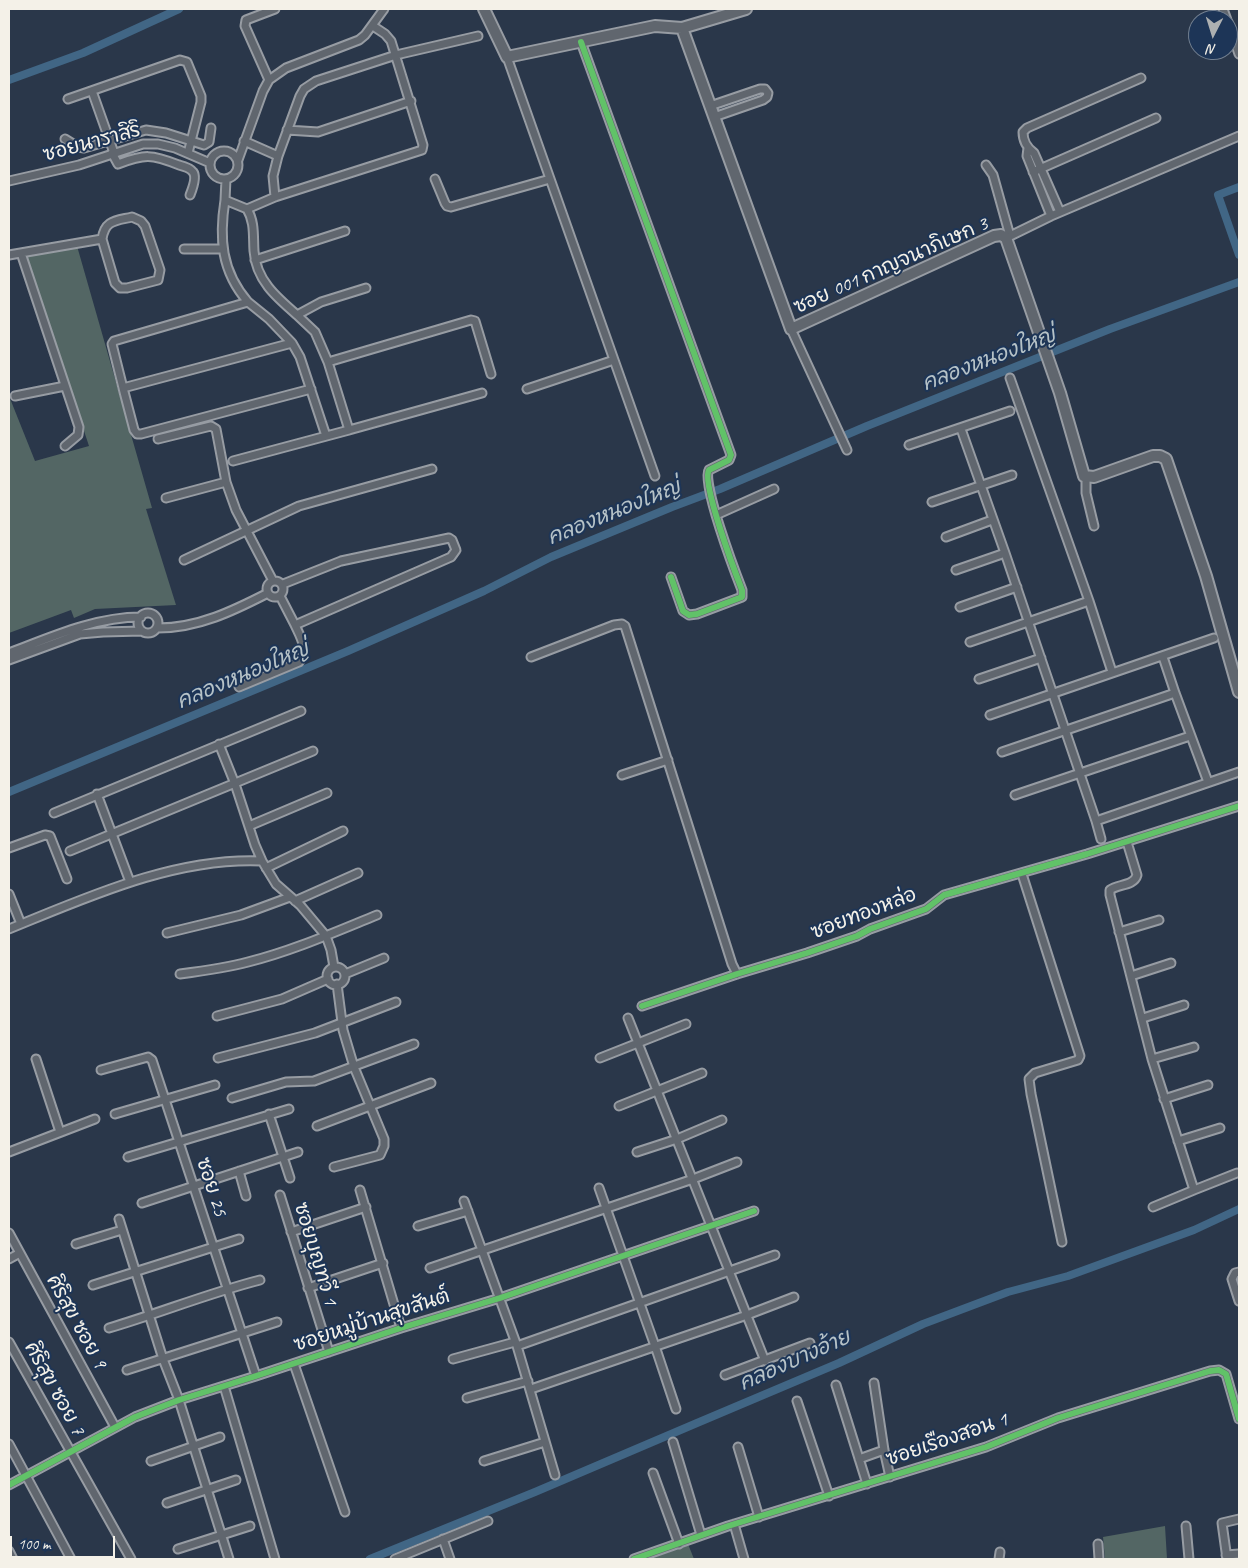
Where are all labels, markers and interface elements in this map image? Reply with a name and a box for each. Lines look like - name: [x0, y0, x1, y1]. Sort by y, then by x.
- north arrow: [1188, 10, 1238, 60]
- text: N: [1207, 41, 1217, 58]
- street label: ซอยนาราสิริ: [41, 118, 143, 168]
- street label: ซอย 001 กาญจนาภิเษก 3: [790, 212, 992, 320]
- water label: คลองหนองใหญ่: [919, 323, 1059, 397]
- water label: คลองหนองใหญ่: [544, 475, 684, 551]
- water label: คลองหนองใหญ่: [173, 637, 313, 715]
- street label: ซอยทองหล่อ: [808, 883, 920, 945]
- street label: ซอย 25: [190, 1155, 232, 1219]
- street label: ซอยบุญทวี 1: [288, 1200, 342, 1308]
- street label: ศิริสุข ซอย 9: [40, 1271, 112, 1373]
- street label: ซอยหมู่บ้านสุขสันต์: [291, 1284, 453, 1358]
- water label: คลองบางอ้าย: [735, 1325, 855, 1397]
- street label: ศิริสุข ซอย 7: [18, 1338, 90, 1440]
- street label: ซอยเรืองสอน 1: [883, 1408, 1011, 1472]
- scale bar: [12, 1526, 118, 1558]
- text: 100 m: [18, 1535, 50, 1554]

